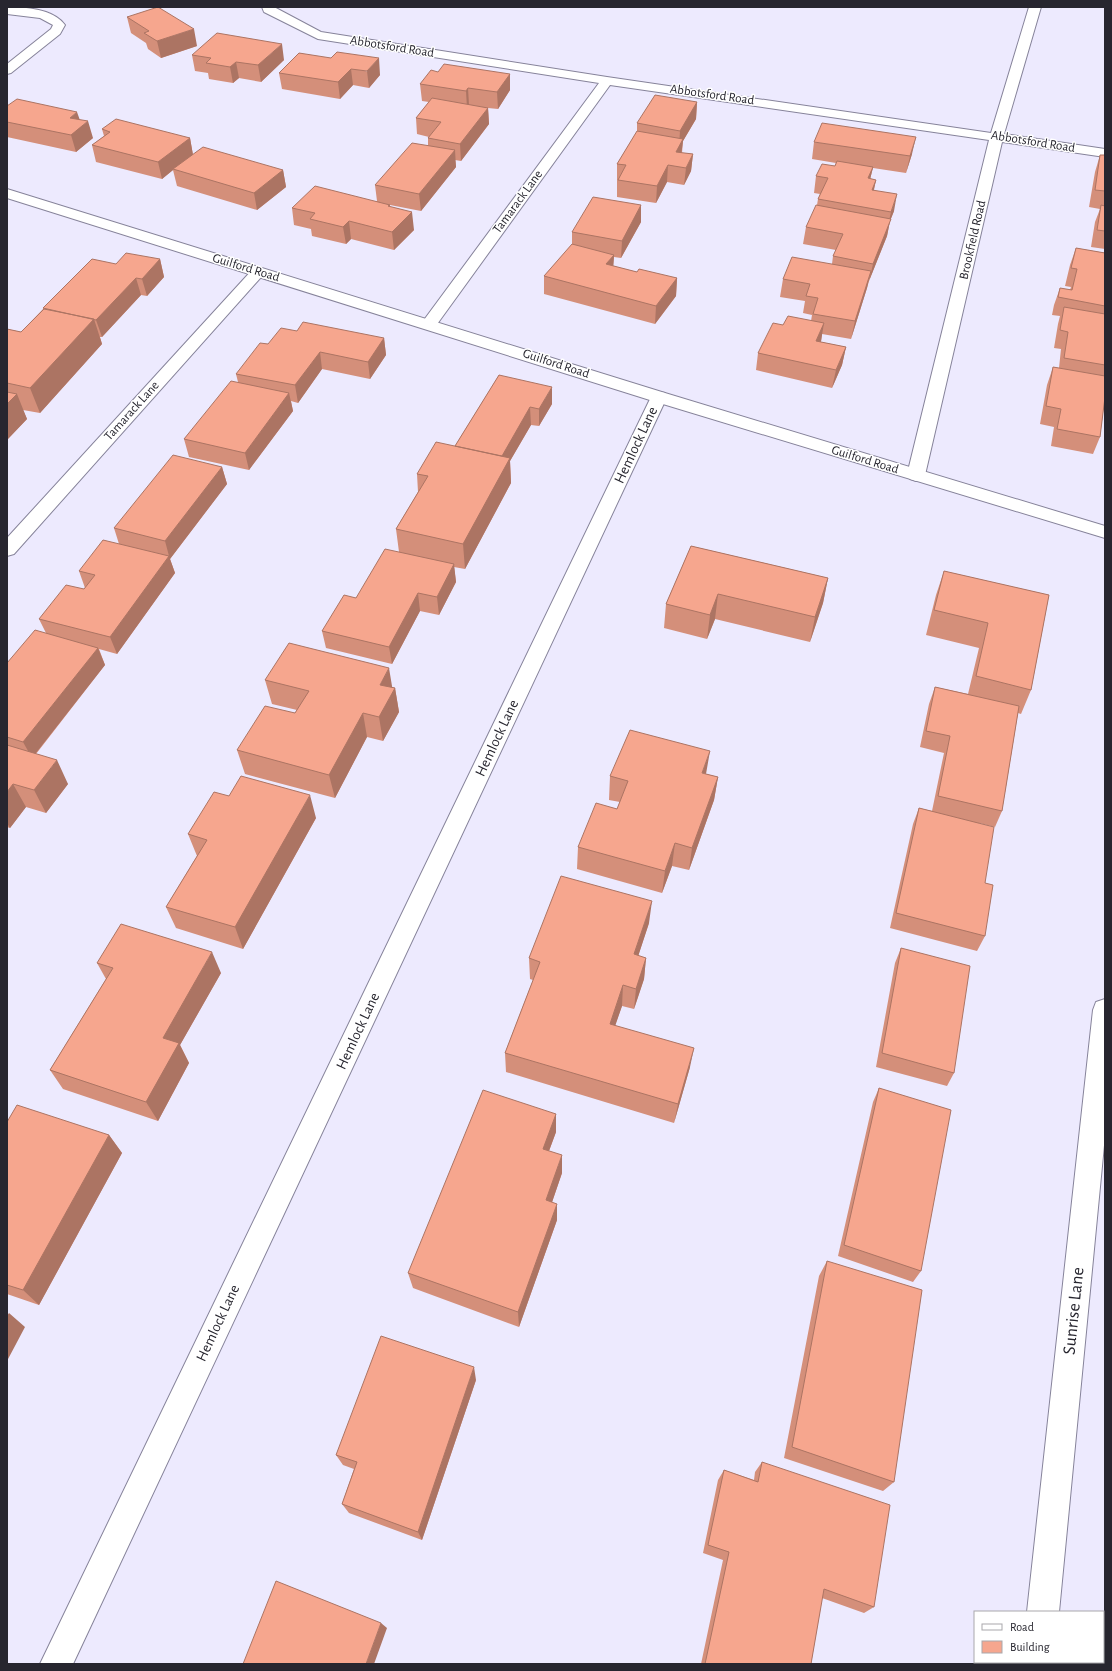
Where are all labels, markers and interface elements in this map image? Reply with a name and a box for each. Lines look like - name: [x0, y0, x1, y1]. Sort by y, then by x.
- street label: Abbotsford Road: [349, 34, 435, 60]
- street label: Abbotsford Road: [669, 83, 755, 107]
- street label: Abbotsford Road: [990, 129, 1076, 155]
- street label: Tamarack Lane: [491, 168, 545, 236]
- street label: Brookfield Road: [958, 199, 988, 281]
- street label: Guilford Road: [211, 252, 281, 284]
- street label: Guilford Road: [521, 347, 591, 381]
- street label: Tamarack Lane: [102, 379, 162, 443]
- street label: Hemlock Lane: [612, 404, 660, 486]
- street label: Guilford Road: [830, 444, 900, 476]
- street label: Hemlock Lane: [473, 697, 521, 779]
- street label: Hemlock Lane: [334, 990, 382, 1072]
- street label: Sunrise Lane: [1060, 1266, 1088, 1356]
- street label: Hemlock Lane: [194, 1282, 242, 1364]
- legend: [974, 1611, 1104, 1663]
- text: Road: [1010, 1621, 1034, 1633]
- text: Building: [1010, 1641, 1050, 1653]

